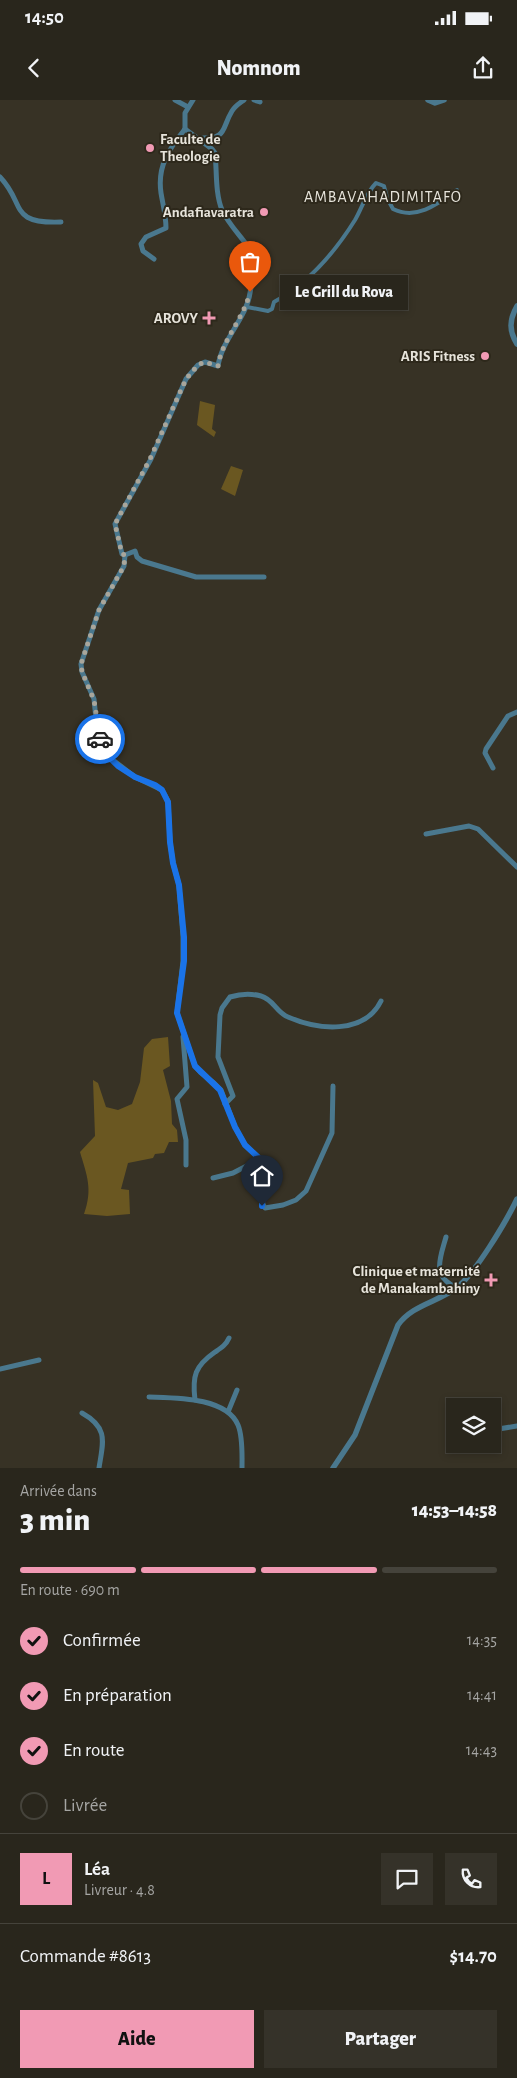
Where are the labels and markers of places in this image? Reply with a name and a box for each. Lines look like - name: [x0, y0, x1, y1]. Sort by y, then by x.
- place label: Faculte de Theologie: [160, 132, 221, 164]
- marker: Faculte de Theologie: [144, 142, 156, 154]
- place label: Andafiavaratra: [163, 205, 254, 220]
- marker: Andafiavaratra: [258, 206, 270, 218]
- pin: [229, 241, 271, 292]
- callout: Le Grill du Rova: [280, 274, 408, 310]
- place label: AROVY: [154, 311, 199, 326]
- marker: AROVY: [202, 311, 216, 325]
- place label: ARIS Fitness: [401, 349, 475, 364]
- marker: ARIS Fitness: [479, 350, 491, 362]
- pin: [241, 1155, 283, 1206]
- place label: Clinique et maternité de Manakambahiny: [353, 1264, 480, 1296]
- marker: Clinique et maternité de Manakambahiny: [484, 1273, 498, 1287]

